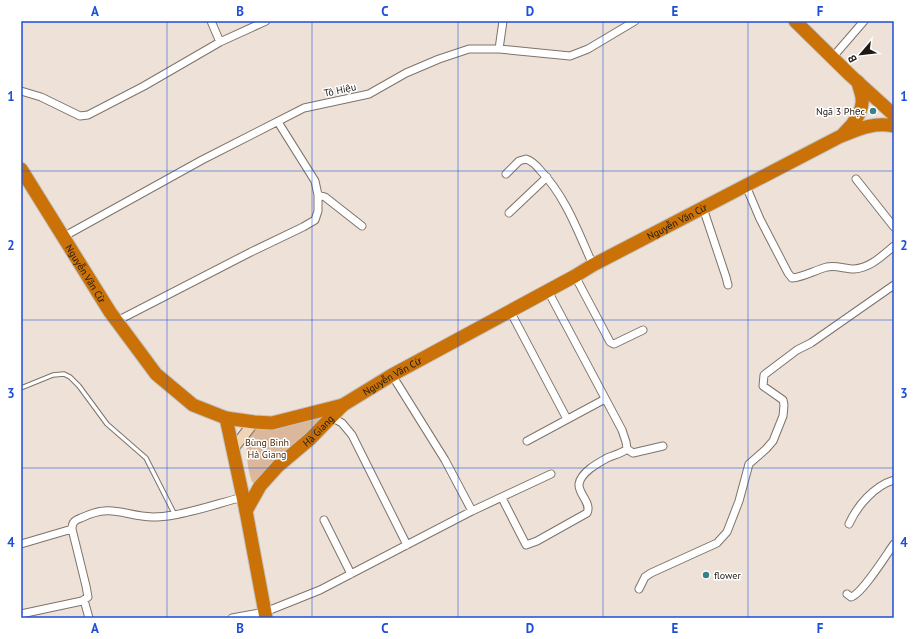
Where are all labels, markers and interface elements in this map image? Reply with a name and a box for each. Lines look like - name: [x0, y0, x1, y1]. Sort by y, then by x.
- text: A: [91, 3, 99, 20]
- text: B: [236, 3, 244, 20]
- text: C: [381, 3, 389, 20]
- text: D: [526, 3, 534, 20]
- text: E: [672, 3, 679, 20]
- text: F: [817, 3, 824, 20]
- north arrow: [841, 34, 881, 74]
- text: B: [844, 52, 860, 65]
- street label: Tô Hiệu: [323, 80, 357, 100]
- text: 1: [7, 88, 15, 105]
- text: 1: [900, 88, 908, 105]
- place label: Ngã 3 Phẹc: [816, 105, 865, 118]
- marker: Ngã 3 Phẹc: [868, 106, 878, 116]
- street label: Nguyễn Văn Cừ: [644, 200, 709, 242]
- text: 2: [7, 237, 15, 254]
- text: 2: [900, 237, 908, 254]
- street label: Nguyễn Văn Cừ: [63, 242, 109, 305]
- street label: Nguyễn Văn Cừ: [360, 354, 424, 398]
- text: 3: [7, 385, 15, 402]
- text: 3: [900, 385, 908, 402]
- street label: Hà Giang: [300, 412, 336, 449]
- park label: Bùng Binh Hà Giang: [245, 436, 289, 461]
- text: 4: [7, 534, 15, 551]
- text: 4: [900, 534, 908, 551]
- place label: flower: [714, 569, 741, 582]
- marker: flower: [701, 570, 711, 580]
- text: A: [91, 620, 99, 637]
- text: B: [236, 620, 244, 637]
- text: C: [381, 620, 389, 637]
- text: D: [526, 620, 534, 637]
- text: E: [672, 620, 679, 637]
- text: F: [817, 620, 824, 637]

